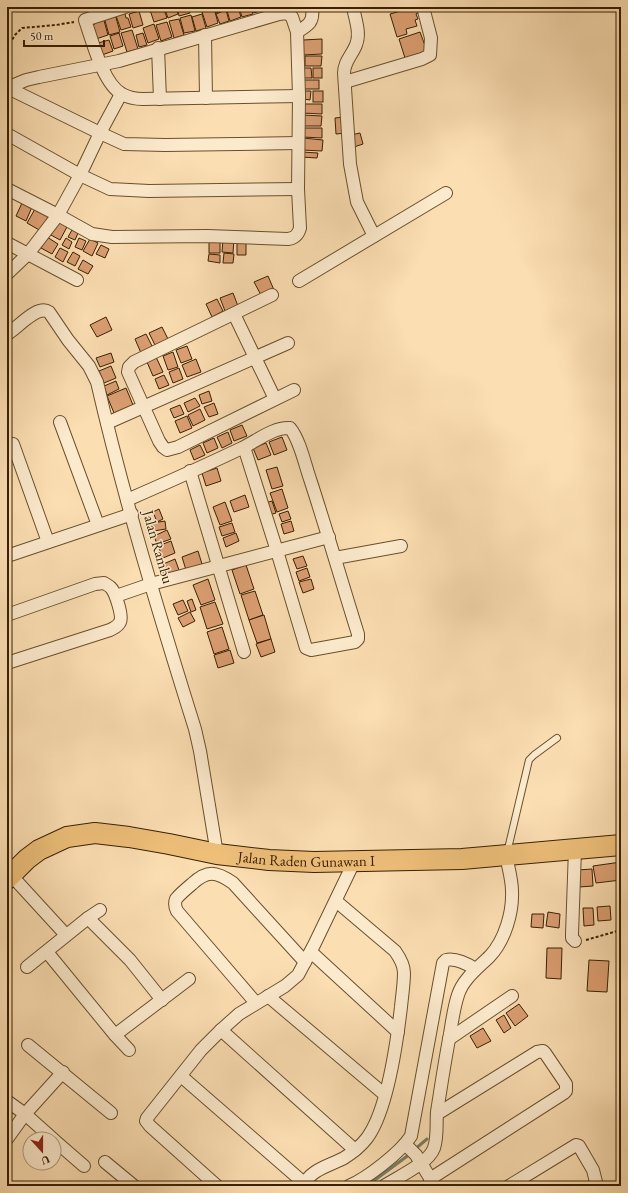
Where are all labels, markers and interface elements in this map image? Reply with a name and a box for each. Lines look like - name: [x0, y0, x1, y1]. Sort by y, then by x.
- scale bar: [24, 22, 104, 48]
- text: 50 m: [30, 28, 54, 44]
- street label: Jalan Rambu: [138, 506, 178, 586]
- street label: Jalan Raden Gunawan I: [235, 846, 375, 871]
- north arrow: [22, 1131, 62, 1171]
- text: U: [39, 1152, 52, 1169]

